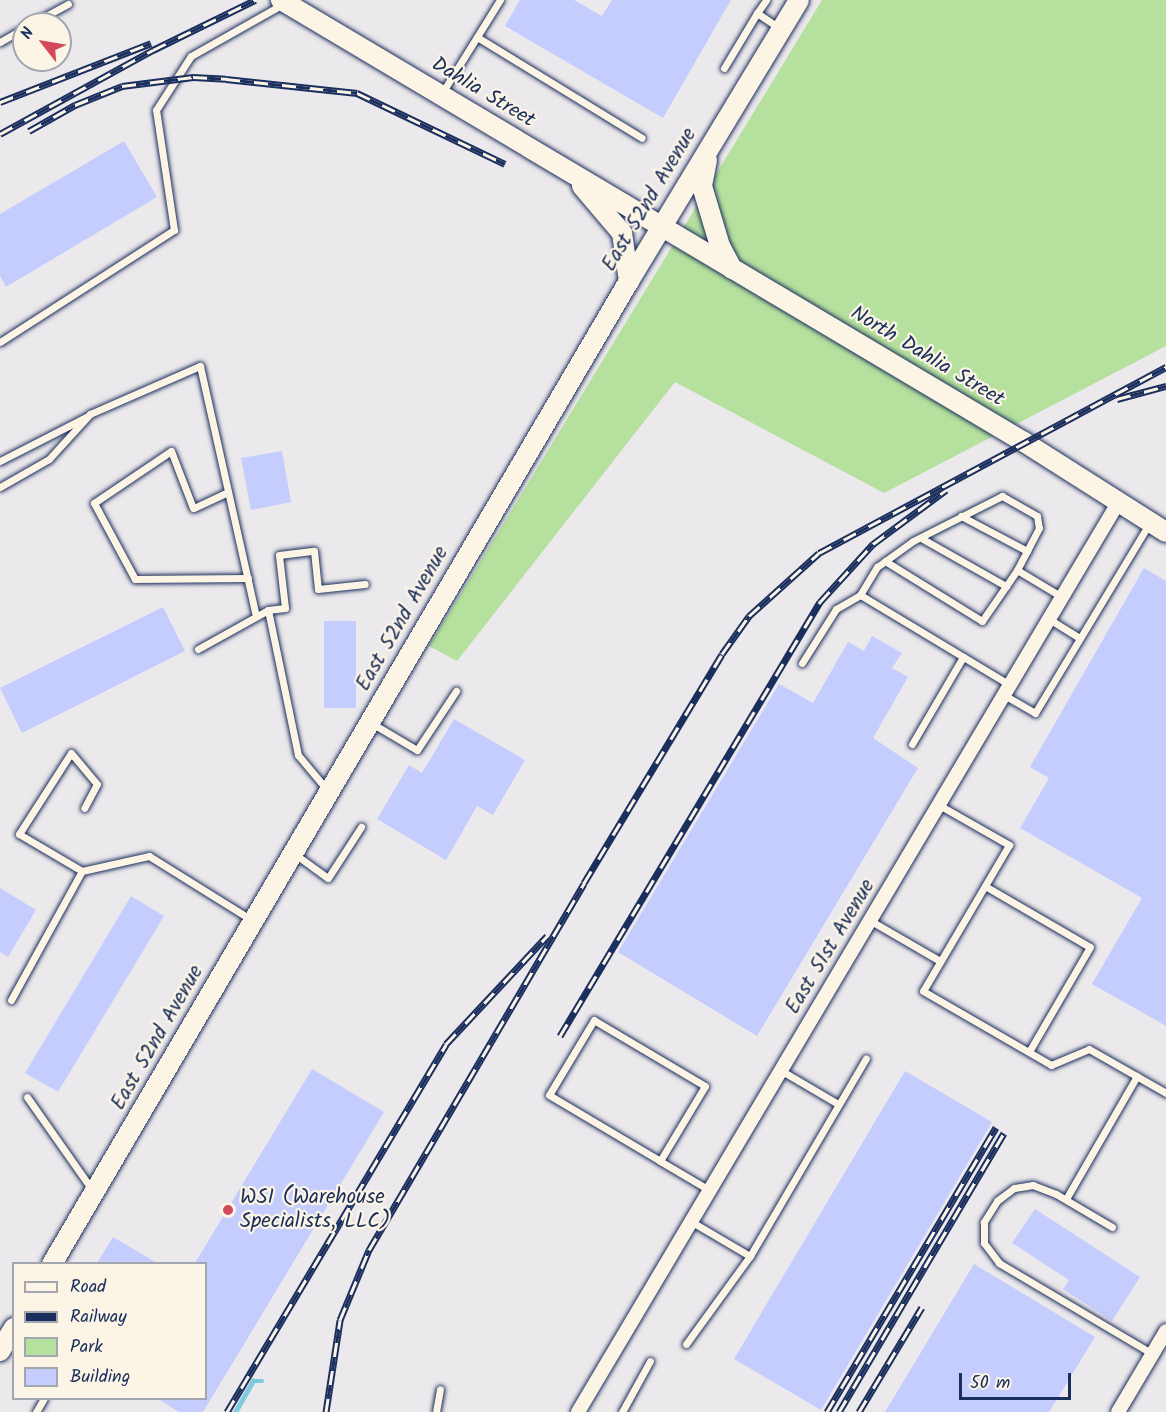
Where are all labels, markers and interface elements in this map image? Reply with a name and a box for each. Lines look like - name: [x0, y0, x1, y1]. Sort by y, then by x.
- north arrow: [12, 12, 72, 72]
- text: N: [15, 23, 41, 44]
- street label: Dahlia Street: [427, 52, 539, 134]
- street label: East 52nd Avenue: [597, 124, 703, 276]
- street label: North Dahlia Street: [846, 301, 1008, 413]
- street label: East 52nd Avenue: [351, 542, 455, 696]
- street label: East 51st Avenue: [781, 875, 881, 1019]
- street label: East 52nd Avenue: [106, 961, 210, 1115]
- place label: WSI (Warehouse Specialists, LLC): [240, 1185, 390, 1235]
- marker: WSI (Warehouse Specialists, LLC): [221, 1203, 235, 1217]
- legend: [12, 1262, 207, 1400]
- text: Road: [70, 1273, 106, 1302]
- text: Railway: [70, 1303, 127, 1332]
- text: Park: [70, 1333, 103, 1362]
- scale bar: [962, 1361, 1074, 1399]
- text: Building: [70, 1363, 130, 1392]
- text: 50 m: [970, 1369, 1010, 1398]

